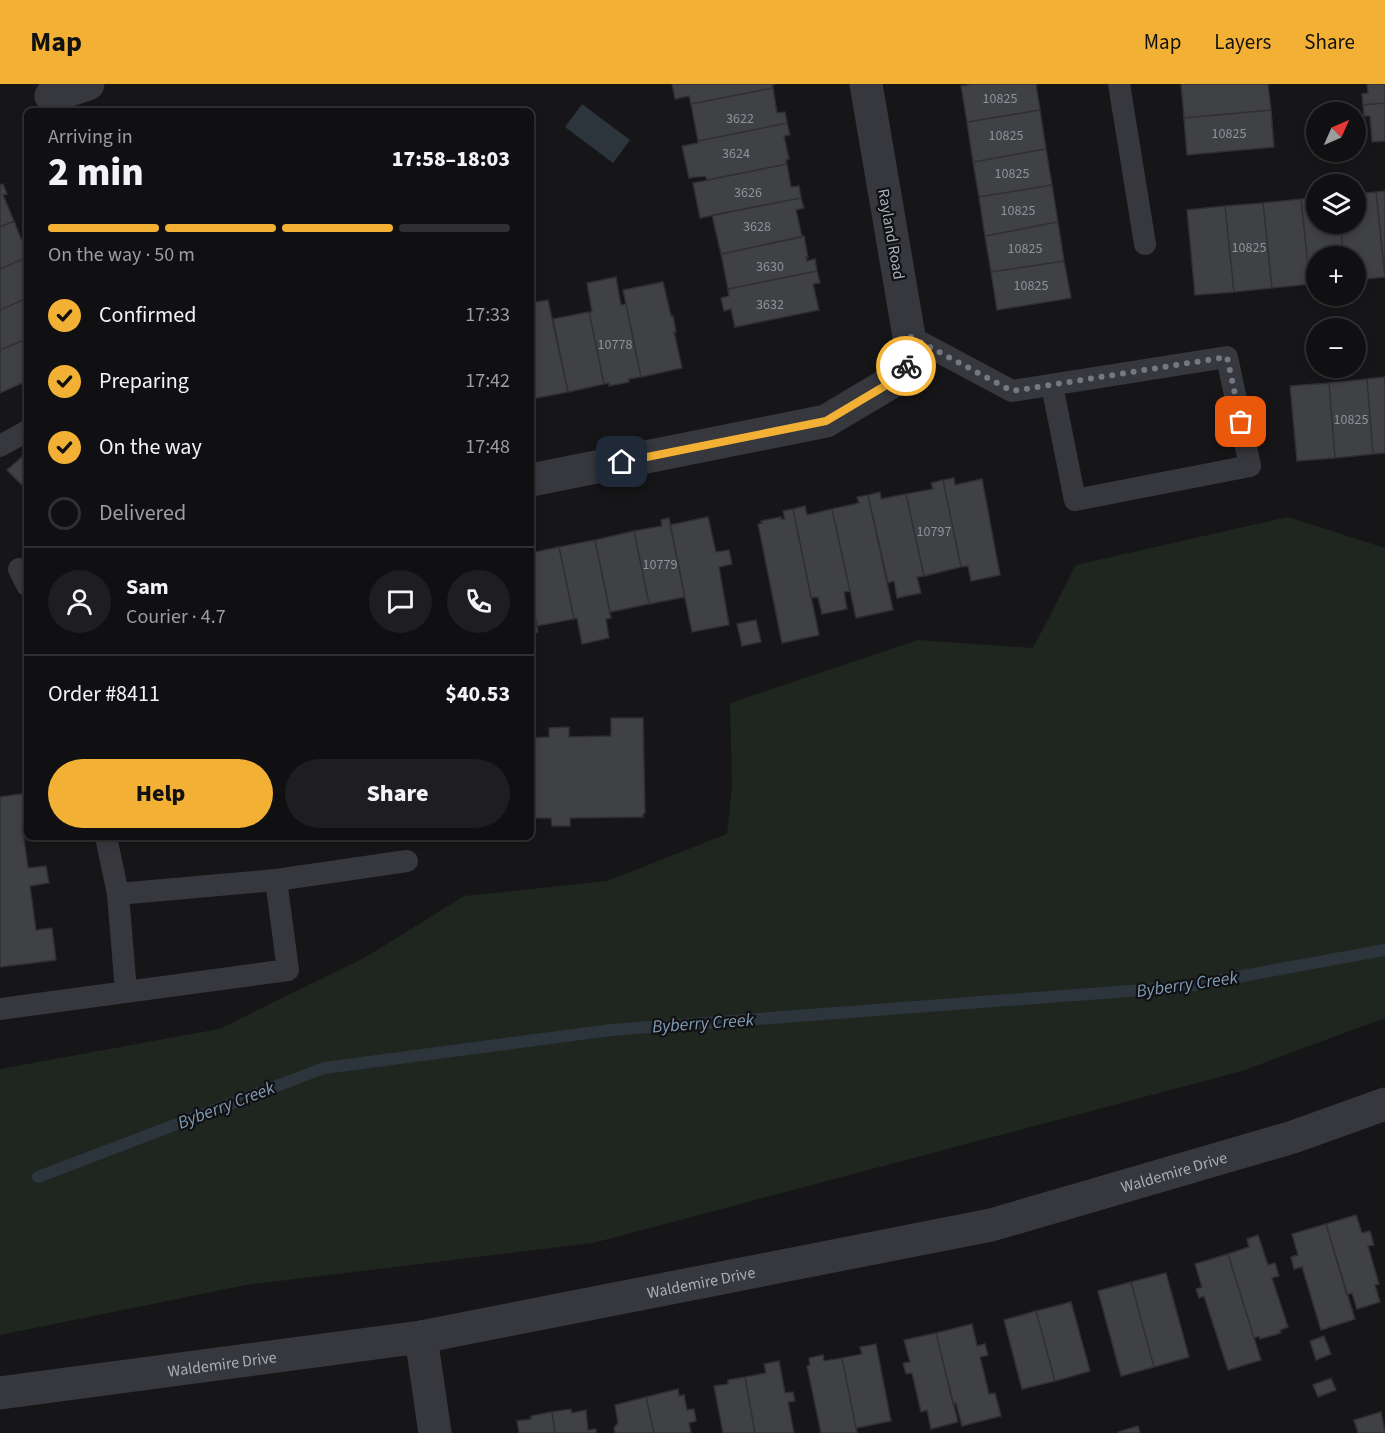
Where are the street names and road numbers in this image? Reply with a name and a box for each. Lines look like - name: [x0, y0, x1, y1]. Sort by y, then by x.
- street label: Rayland Road: [872, 187, 910, 281]
- street label: Waldemire Drive: [1118, 1147, 1230, 1199]
- street label: Waldemire Drive: [645, 1262, 757, 1304]
- street label: Waldemire Drive: [166, 1346, 278, 1383]

